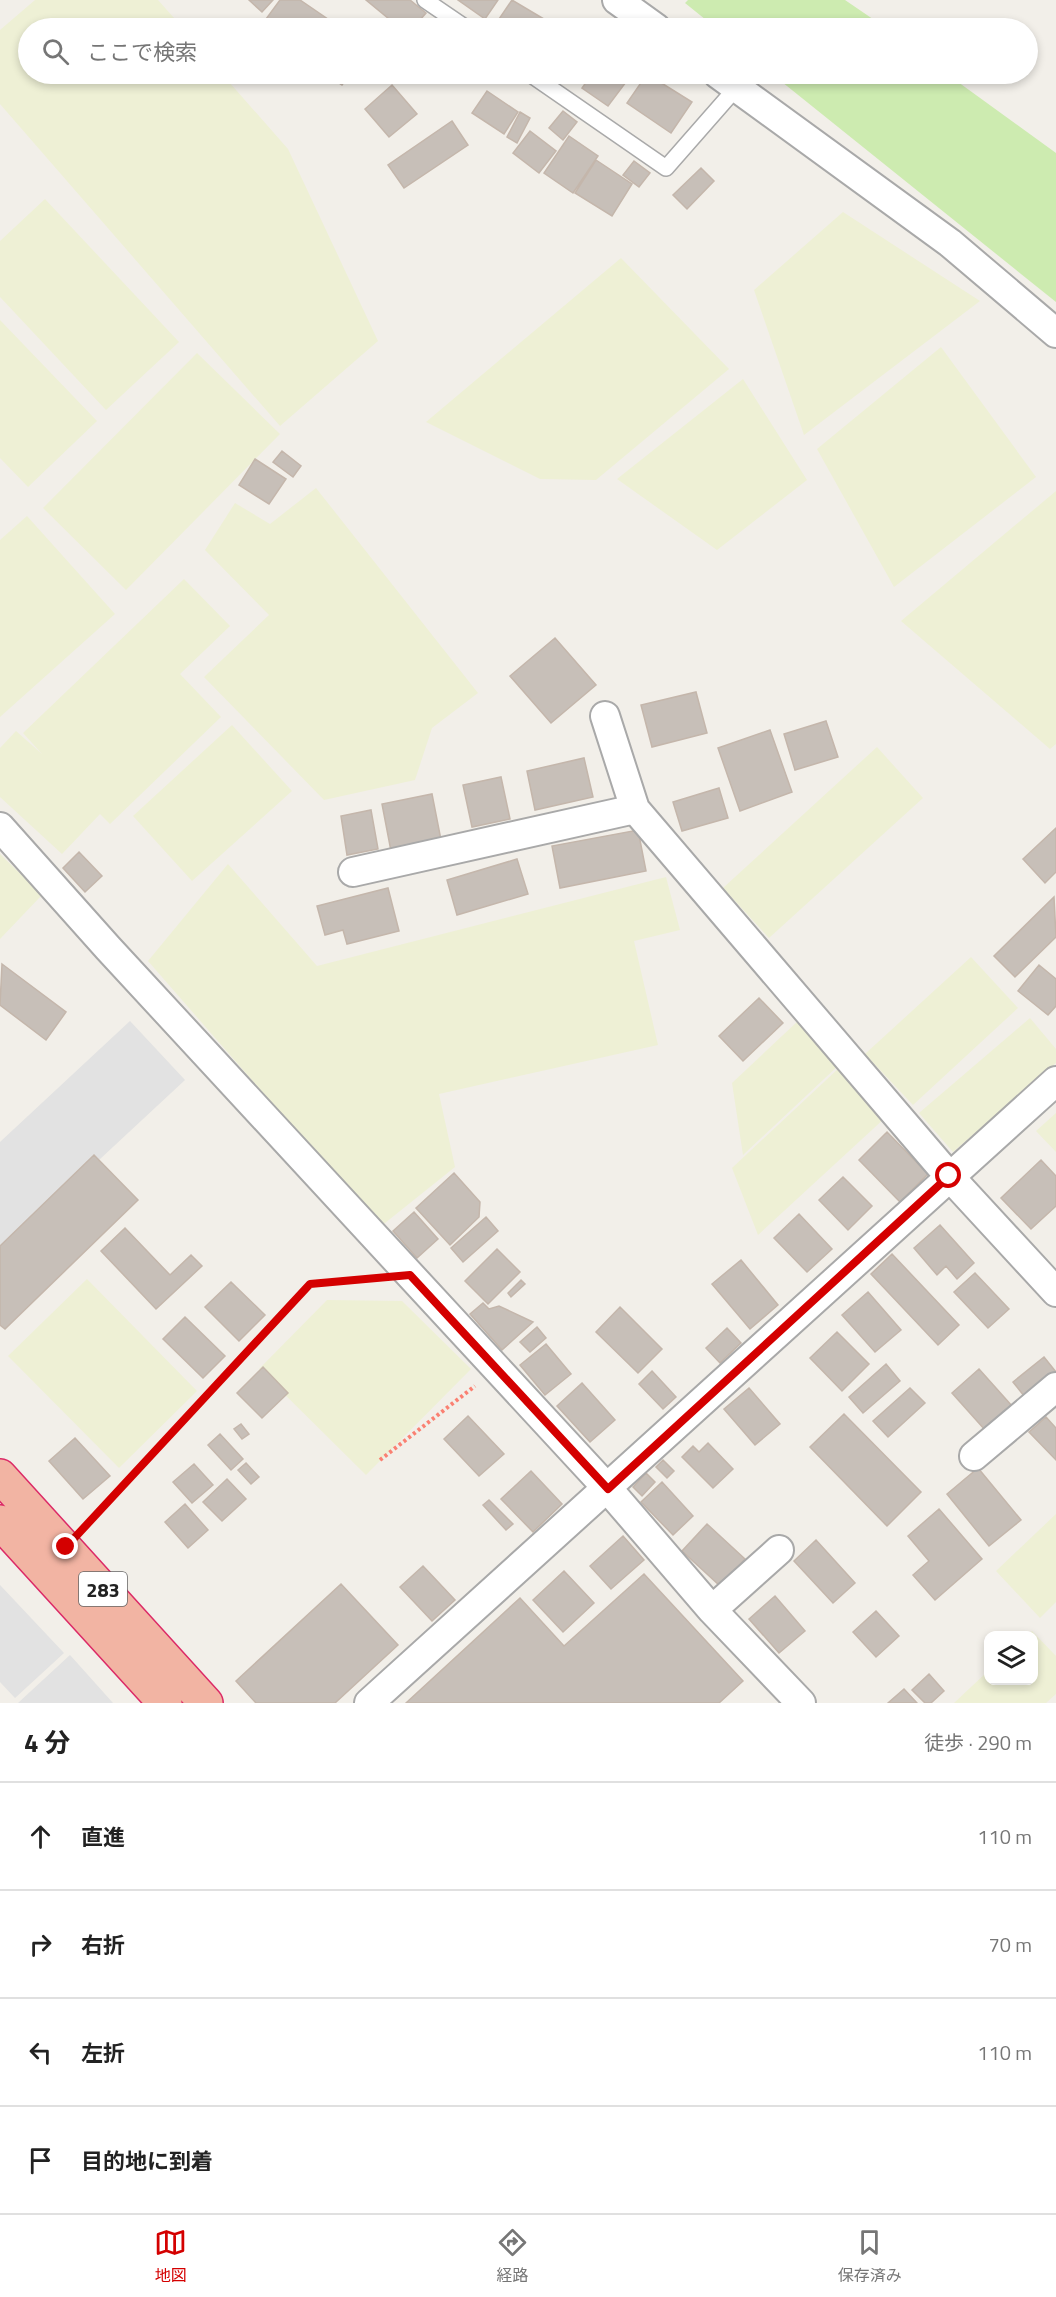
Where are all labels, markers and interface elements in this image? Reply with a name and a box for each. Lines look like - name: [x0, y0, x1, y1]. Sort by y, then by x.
- search box: [18, 18, 1038, 84]
- icon: search: [39, 35, 72, 68]
- text: ここで検索: [87, 35, 197, 69]
- route start: [935, 1162, 961, 1188]
- route end: [52, 1533, 78, 1559]
- road number: 283: [79, 1572, 127, 1606]
- map controls: [984, 1631, 1038, 1685]
- button: layers: [984, 1631, 1038, 1685]
- text: 4 分: [24, 1723, 70, 1762]
- text: 徒歩 · 290 m: [924, 1727, 1032, 1758]
- icon: ahead: [24, 1820, 57, 1853]
- text: 直進: [81, 1820, 125, 1854]
- text: 110 m: [977, 1821, 1032, 1852]
- icon: right: [24, 1928, 57, 1961]
- text: 右折: [81, 1928, 125, 1962]
- text: 70 m: [988, 1929, 1032, 1960]
- icon: left: [24, 2036, 57, 2069]
- text: 左折: [81, 2036, 125, 2070]
- text: 110 m: [977, 2037, 1032, 2068]
- icon: arrive: [24, 2144, 57, 2177]
- text: 目的地に到着: [81, 2144, 213, 2178]
- tab: 地図: [154, 2226, 187, 2287]
- tab: 経路: [496, 2226, 529, 2287]
- tab: 保存済み: [838, 2226, 902, 2287]

